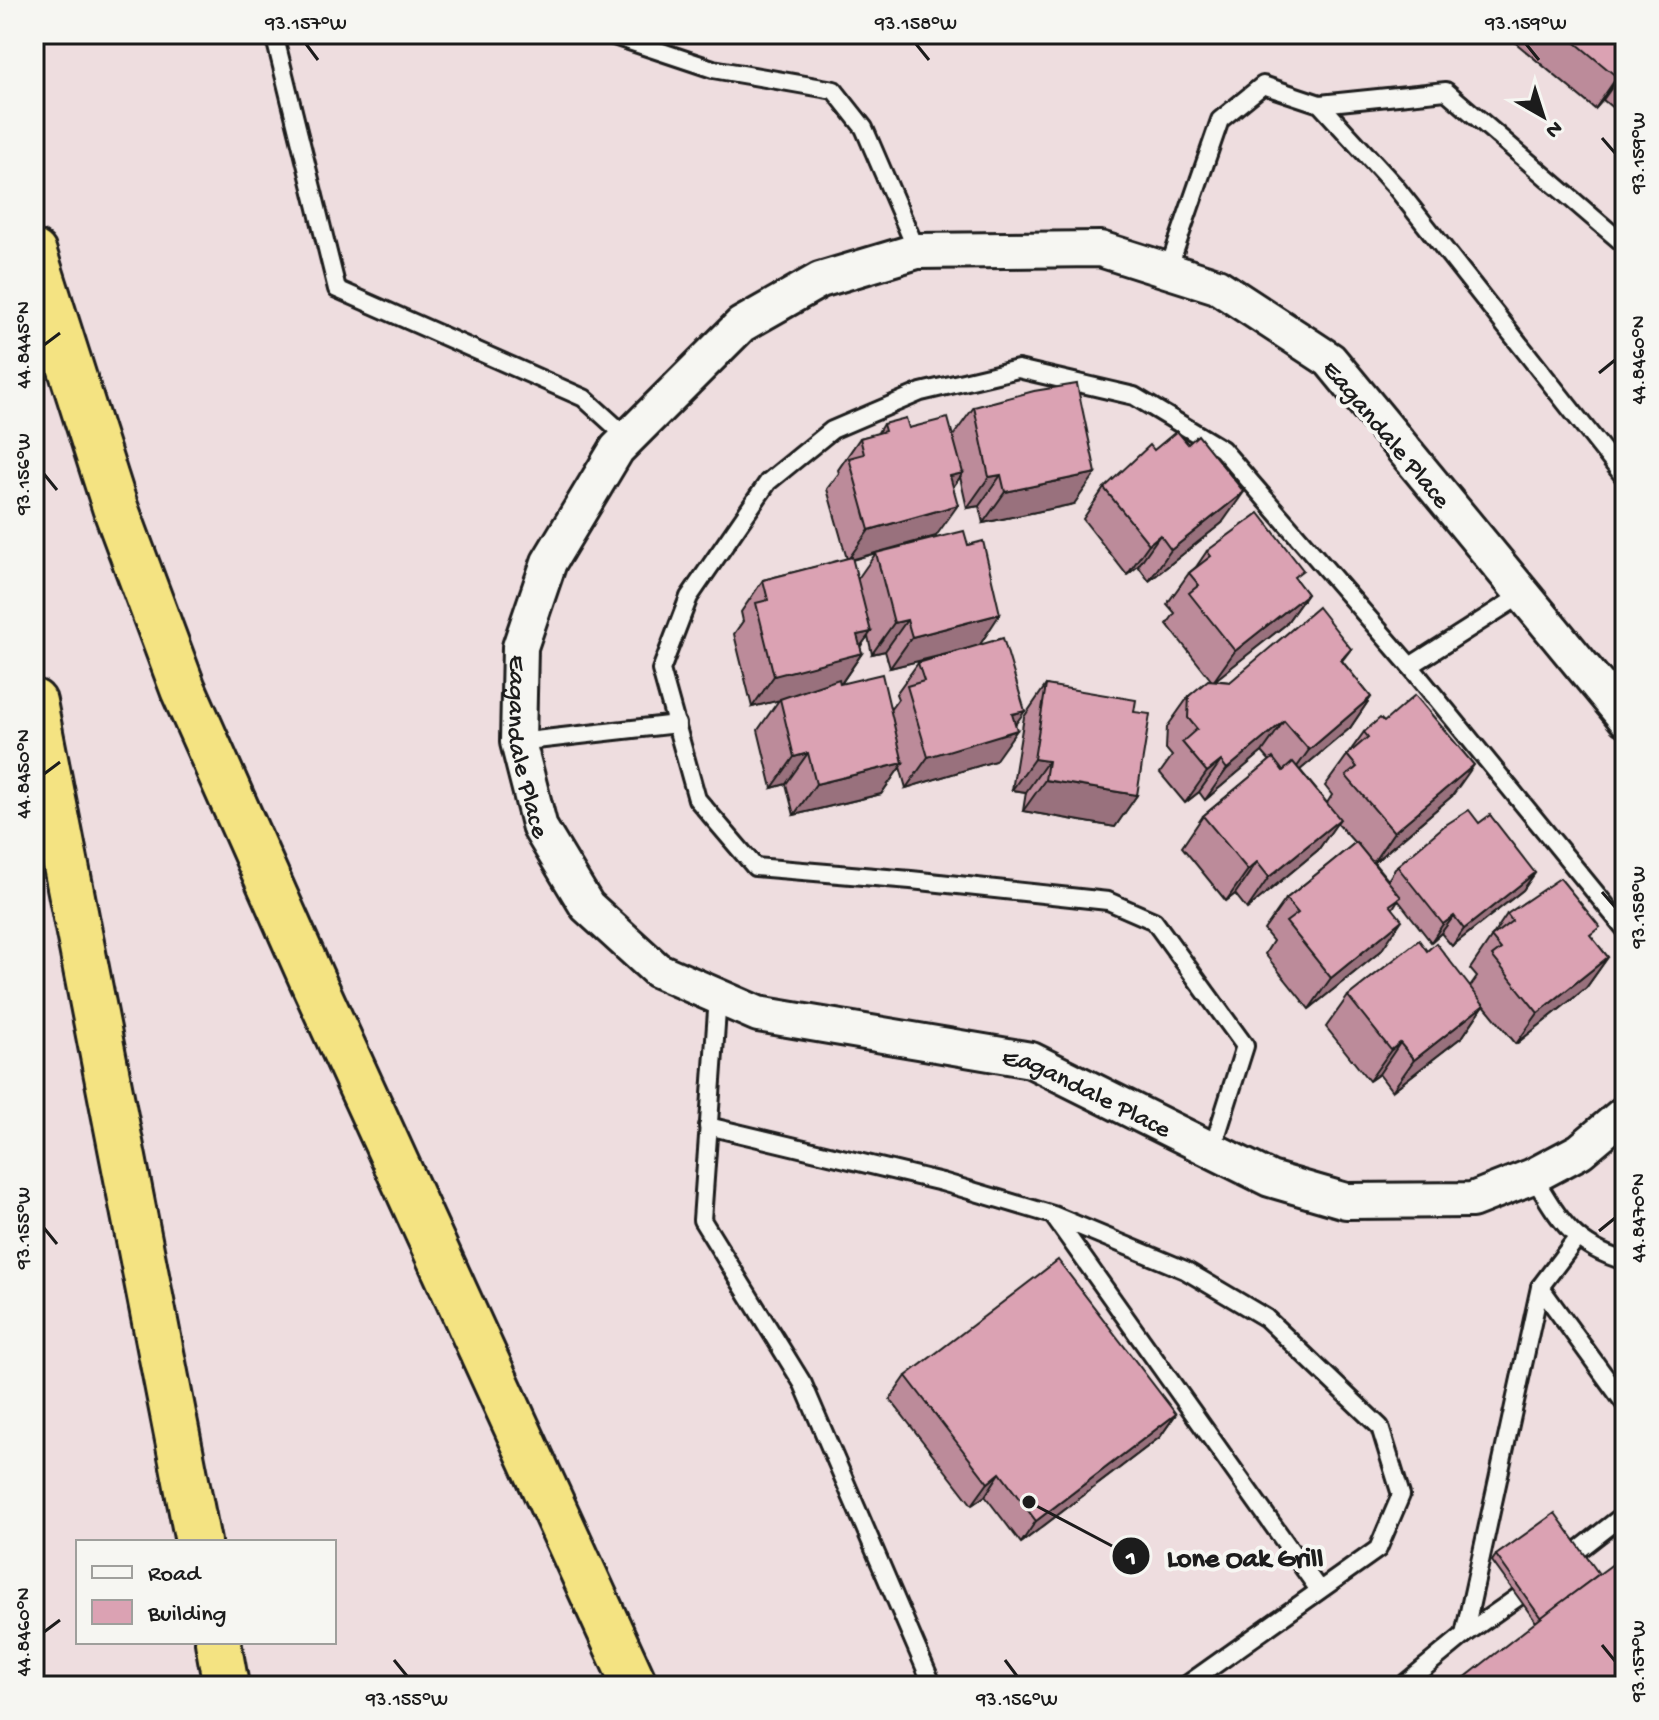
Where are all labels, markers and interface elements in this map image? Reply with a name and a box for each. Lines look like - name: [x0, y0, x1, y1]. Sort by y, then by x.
- text: 93.157°W: [264, 14, 347, 37]
- text: 93.158°W: [874, 14, 957, 37]
- text: 93.159°W: [1484, 14, 1567, 37]
- north arrow: [1503, 76, 1583, 156]
- text: 93.159°W: [1629, 112, 1652, 195]
- text: N: [1539, 114, 1567, 143]
- text: 44.8445°N: [14, 301, 37, 389]
- text: 44.8460°N: [1629, 315, 1652, 405]
- street label: Eagandale Place: [1314, 355, 1456, 517]
- text: 93.156°W: [14, 433, 37, 516]
- street label: Eagandale Place: [498, 655, 554, 846]
- text: 44.8450°N: [14, 729, 37, 819]
- text: 93.158°W: [1629, 866, 1652, 949]
- street label: Eagandale Place: [999, 1044, 1176, 1147]
- text: 44.8470°N: [1629, 1173, 1652, 1263]
- text: 93.155°W: [14, 1187, 37, 1270]
- callout: Lone Oak Grill: [1111, 1530, 1340, 1582]
- legend: [76, 1540, 336, 1644]
- text: Lone Oak Grill: [1167, 1544, 1323, 1577]
- text: 1: [1125, 1545, 1136, 1574]
- text: Road: [148, 1561, 202, 1590]
- text: 44.8460°N: [14, 1587, 37, 1677]
- text: Building: [147, 1601, 226, 1630]
- text: 93.157°W: [1629, 1620, 1652, 1703]
- text: 93.155°W: [365, 1690, 448, 1713]
- text: 93.156°W: [975, 1690, 1058, 1713]

